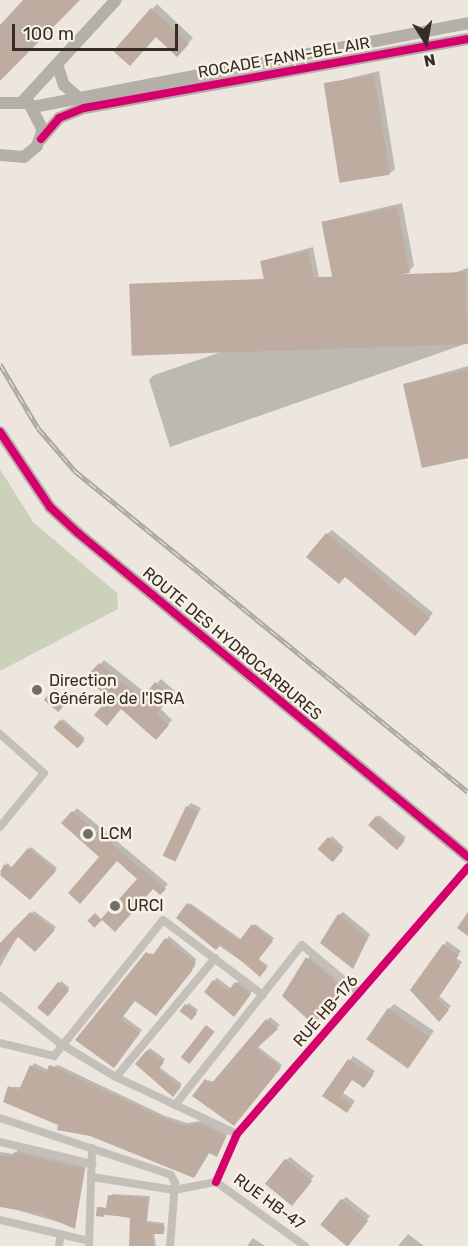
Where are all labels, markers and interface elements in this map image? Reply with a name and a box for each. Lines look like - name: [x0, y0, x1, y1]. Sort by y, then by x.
- scale bar: [15, 12, 182, 50]
- north arrow: [396, 12, 456, 72]
- text: 100 m: [23, 23, 74, 45]
- street label: ROCADE FANN-BEL AIR: [196, 33, 372, 83]
- text: N: [422, 50, 437, 71]
- street label: ROUTE DES HYDROCARBURES: [139, 563, 325, 725]
- place label: Direction Générale de l'ISRA: [49, 671, 184, 709]
- marker: Direction Générale de l'ISRA: [30, 683, 44, 697]
- place label: LCM: [100, 824, 132, 844]
- marker: LCM: [81, 827, 95, 841]
- place label: URCI: [127, 896, 164, 916]
- marker: URCI: [108, 899, 122, 913]
- street label: RUE HB-176: [290, 971, 362, 1051]
- street label: RUE HB-47: [230, 1170, 308, 1234]

